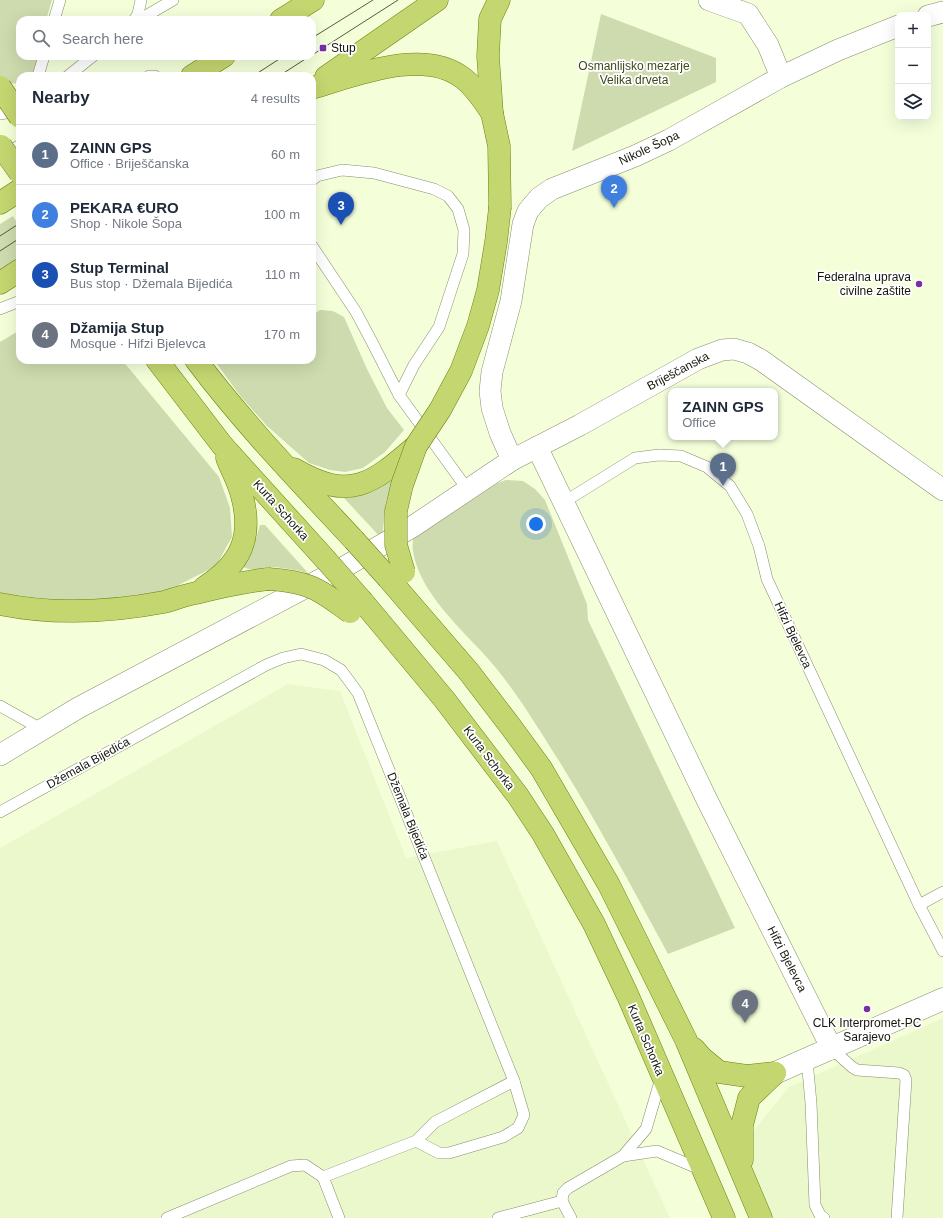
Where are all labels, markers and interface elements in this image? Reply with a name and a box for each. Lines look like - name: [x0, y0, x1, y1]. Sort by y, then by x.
- map controls: [895, 12, 931, 120]
- button: +: [895, 12, 931, 48]
- search box: [16, 16, 316, 60]
- icon: search: [30, 27, 52, 49]
- text: Search here: [62, 30, 144, 47]
- place label: Stup: [331, 41, 356, 55]
- marker: Stup: [318, 43, 328, 53]
- button: −: [895, 48, 931, 84]
- park label: Osmanlijsko mezarje Velika drveta: [578, 59, 690, 87]
- button: layers: [895, 84, 931, 120]
- text: Nearby: [32, 88, 90, 107]
- text: 4 results: [251, 91, 300, 106]
- street label: Nikole Šopa: [616, 127, 682, 168]
- text: ZAINN GPS: [70, 139, 152, 156]
- text: 1: [41, 147, 49, 162]
- text: 60 m: [271, 147, 300, 162]
- text: Office · Briješčanska: [70, 156, 189, 171]
- pin: 2: [601, 175, 627, 208]
- pin: 3: [328, 192, 354, 225]
- text: PEKARA €URO: [70, 199, 179, 216]
- text: 2: [41, 207, 49, 222]
- text: 100 m: [264, 207, 300, 222]
- text: Shop · Nikole Šopa: [70, 216, 182, 231]
- text: Stup Terminal: [70, 259, 169, 276]
- text: 3: [41, 267, 49, 282]
- text: 110 m: [265, 267, 300, 282]
- place label: Federalna uprava civilne zaštite: [817, 270, 911, 298]
- text: Bus stop · Džemala Bijedića: [70, 276, 233, 291]
- marker: Federalna uprava civilne zaštite: [914, 279, 924, 289]
- text: Džamija Stup: [70, 319, 164, 336]
- text: 4: [41, 327, 49, 342]
- text: 170 m: [264, 327, 300, 342]
- text: Mosque · Hifzi Bjelevca: [70, 336, 206, 351]
- street label: Briješčanska: [645, 349, 712, 393]
- popup: [668, 388, 778, 440]
- text: ZAINN GPS: [682, 398, 764, 415]
- text: Office: [682, 415, 716, 430]
- pin: 1: [710, 453, 736, 486]
- street label: Kurta Schorka: [250, 477, 312, 543]
- your location: [526, 514, 546, 534]
- street label: Hifzi Bjelevca: [771, 599, 815, 671]
- street label: Kurta Schorka: [461, 723, 518, 793]
- street label: Džemala Bijedića: [44, 734, 132, 792]
- street label: Džemala Bijedića: [384, 770, 432, 862]
- street label: Hifzi Bjelevca: [764, 924, 810, 995]
- pin: 4: [732, 990, 758, 1023]
- street label: Kurta Schorka: [625, 1002, 667, 1078]
- marker: CLK Interpromet-PC Sarajevo: [862, 1004, 872, 1014]
- place label: CLK Interpromet-PC Sarajevo: [813, 1016, 922, 1044]

